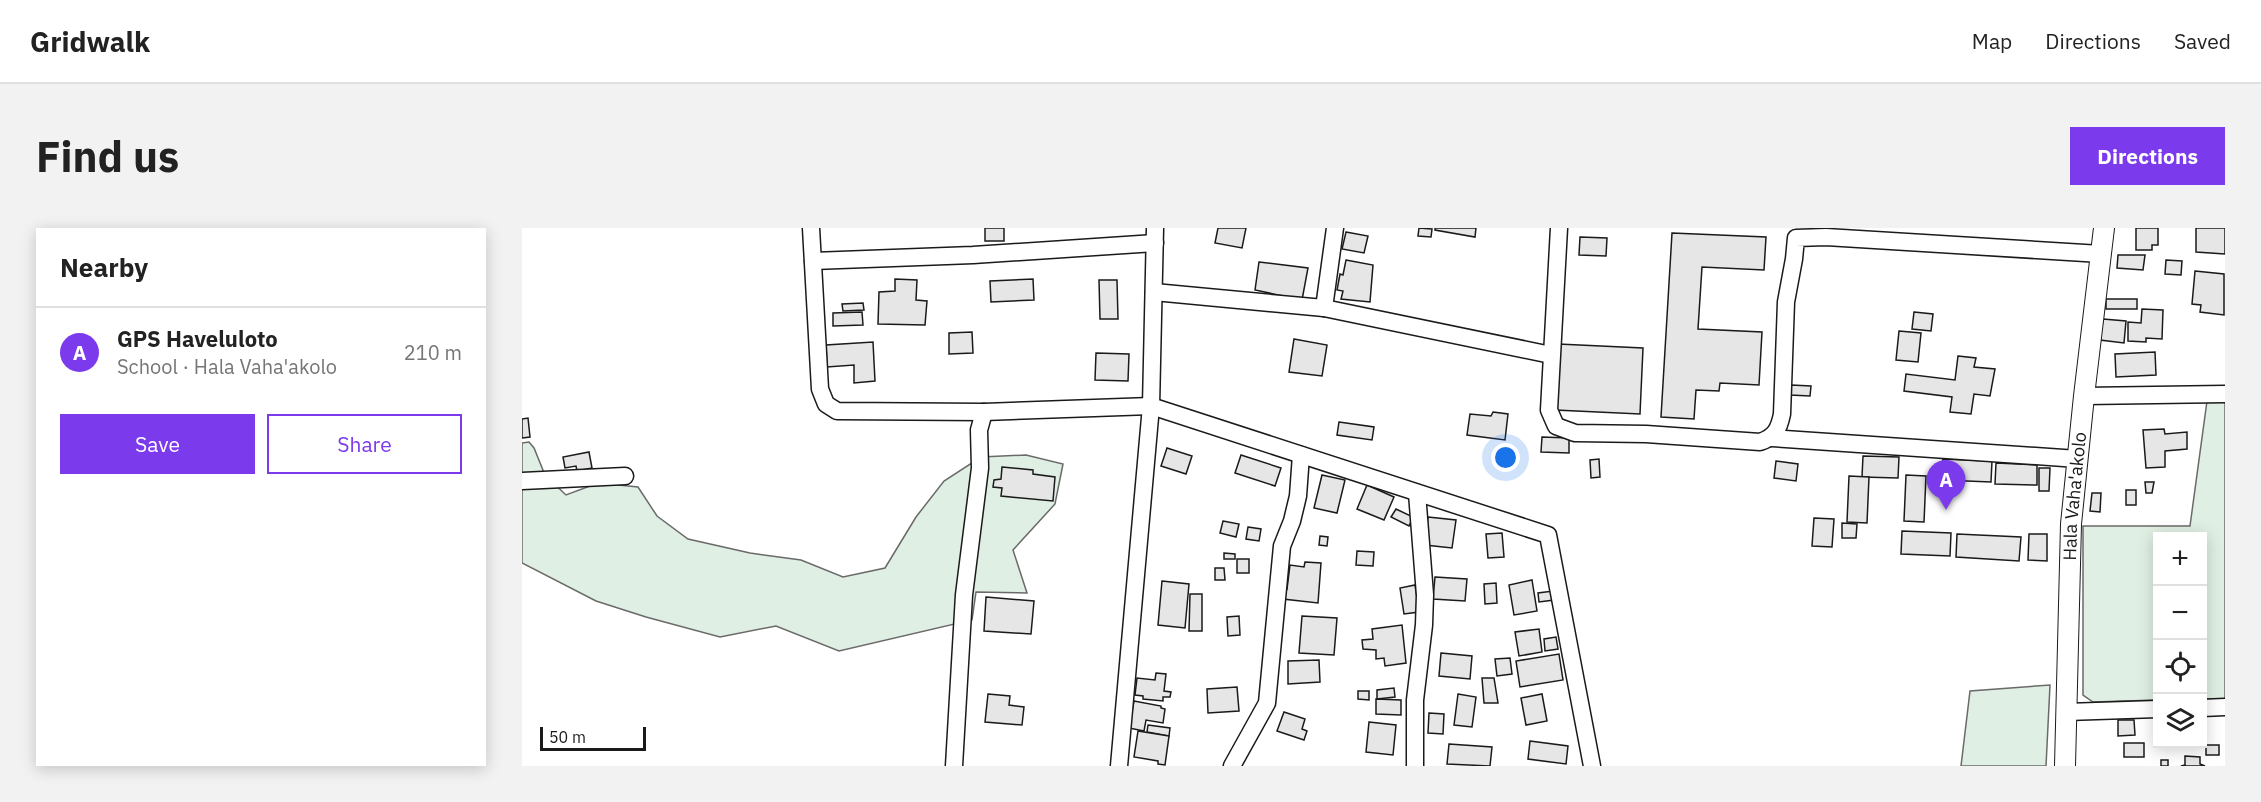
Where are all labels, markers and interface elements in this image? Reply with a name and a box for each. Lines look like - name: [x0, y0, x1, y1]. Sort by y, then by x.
- text: Gridwalk: [30, 23, 150, 60]
- text: Map: [1972, 27, 2012, 55]
- text: Directions: [2045, 27, 2141, 55]
- text: Saved: [2174, 27, 2231, 55]
- button: Directions: [2070, 127, 2225, 185]
- text: Find us: [36, 129, 179, 184]
- text: Nearby: [60, 250, 148, 284]
- text: GPS Haveluloto: [117, 324, 278, 353]
- text: A: [73, 339, 86, 366]
- text: 210 m: [404, 339, 462, 366]
- text: School · Hala Vaha'akolo: [117, 353, 337, 380]
- button: Save: [60, 414, 255, 474]
- button: Share: [267, 414, 462, 474]
- street label: Hala Vaha'akolo: [2058, 431, 2091, 561]
- your location: [1491, 443, 1520, 472]
- pin: A: [1926, 460, 1966, 510]
- map controls: [2153, 532, 2207, 748]
- button: +: [2153, 532, 2207, 586]
- button: −: [2153, 586, 2207, 640]
- button: locate: [2153, 640, 2207, 694]
- button: layers: [2153, 694, 2207, 748]
- scale bar: [540, 724, 646, 752]
- text: 50 m: [549, 727, 586, 747]

